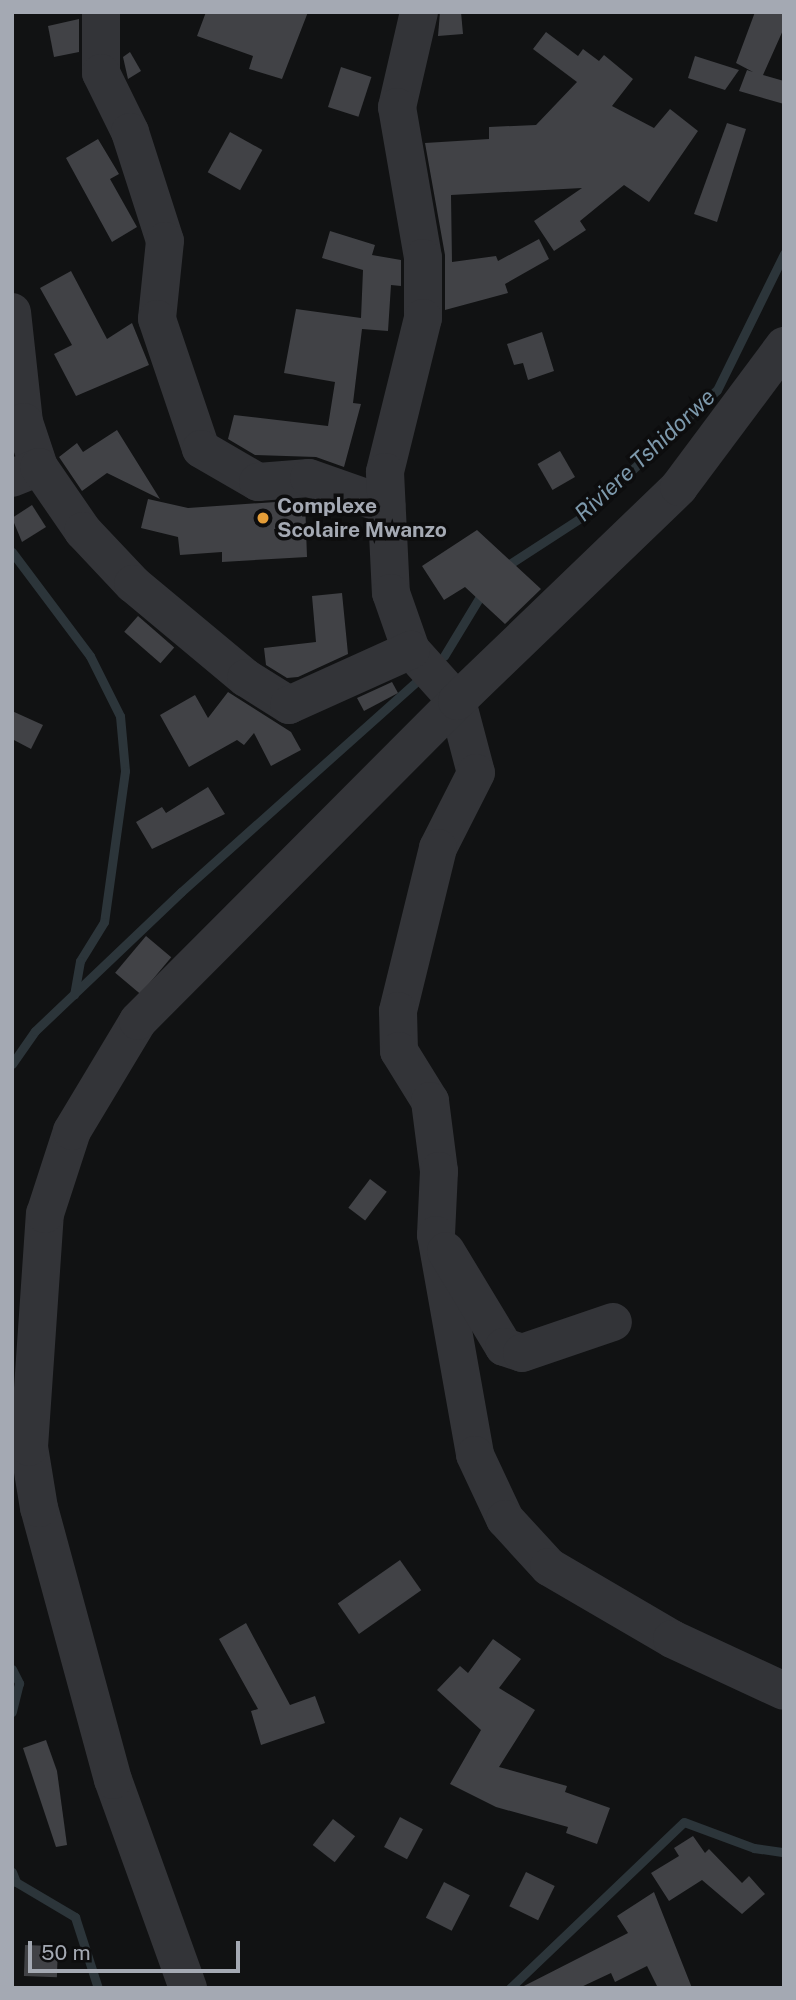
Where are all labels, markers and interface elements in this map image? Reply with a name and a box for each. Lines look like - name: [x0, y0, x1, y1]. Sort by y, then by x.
- water label: Riviere Tshidorwe: [569, 383, 721, 527]
- place label: Complexe Scolaire Mwanzo: [277, 493, 447, 543]
- marker: Complexe Scolaire Mwanzo: [255, 510, 271, 526]
- scale bar: [32, 1926, 243, 1970]
- text: 50 m: [41, 1940, 91, 1965]

